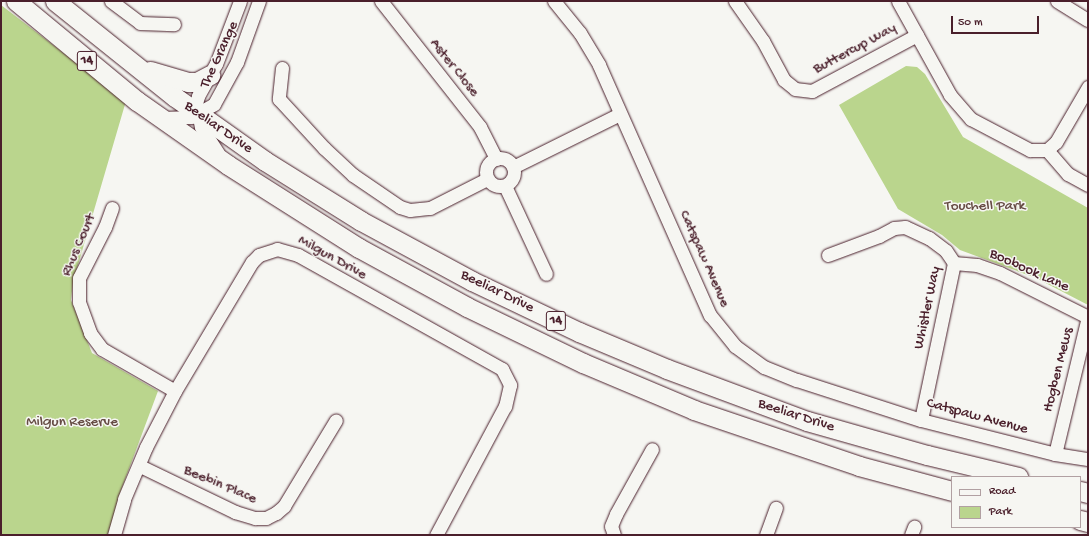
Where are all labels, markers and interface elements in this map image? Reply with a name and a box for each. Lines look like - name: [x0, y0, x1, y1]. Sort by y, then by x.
- scale bar: [953, 8, 1041, 34]
- text: 50 m: [958, 16, 983, 30]
- street label: The Grange: [197, 19, 243, 91]
- street label: Buttercup Way: [810, 20, 900, 78]
- street label: Aster Close: [425, 35, 483, 101]
- road number: 14: [76, 49, 98, 73]
- street label: Beeliar Drive: [180, 98, 256, 158]
- park label: Touchell Park: [945, 198, 1025, 216]
- street label: Catspaw Avenue: [675, 208, 733, 310]
- street label: Rhus Court: [58, 211, 100, 279]
- street label: Milgun Drive: [294, 232, 370, 284]
- street label: Boobook Lane: [986, 245, 1072, 297]
- street label: Whistler Way: [910, 265, 946, 351]
- street label: Beeliar Drive: [457, 266, 537, 318]
- road number: 14: [545, 309, 567, 333]
- street label: Hogben Mews: [1040, 326, 1078, 414]
- street label: Beeliar Drive: [755, 395, 837, 437]
- street label: Catspaw Avenue: [924, 395, 1030, 439]
- park label: Milgun Reserve: [26, 414, 118, 432]
- street label: Beebin Place: [181, 462, 259, 508]
- legend: [951, 476, 1081, 528]
- text: Road: [989, 485, 1015, 499]
- text: Park: [989, 505, 1012, 519]

